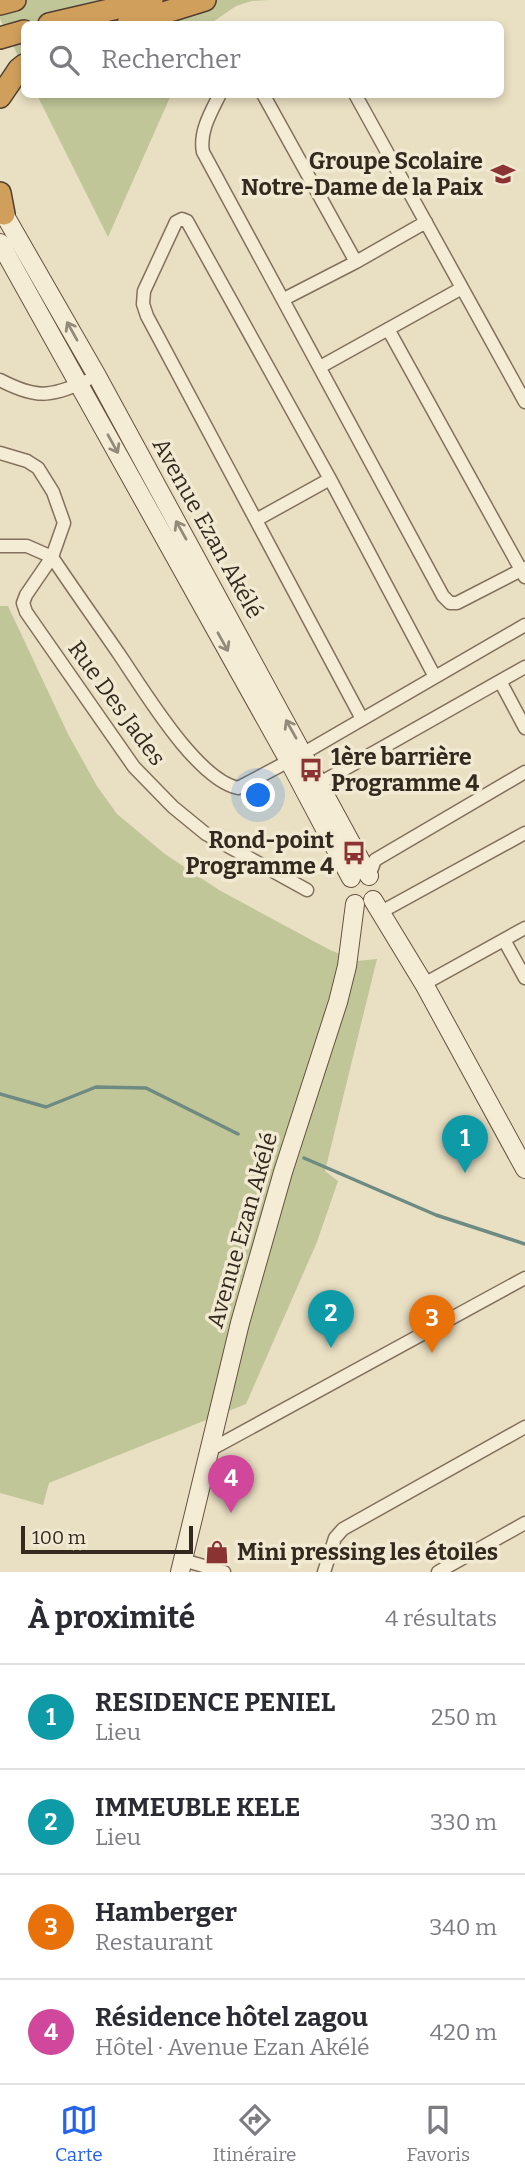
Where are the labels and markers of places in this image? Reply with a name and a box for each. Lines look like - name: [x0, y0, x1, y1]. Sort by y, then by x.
- place label: Groupe Scolaire Notre-Dame de la Paix: [241, 147, 483, 201]
- school or university icon: Groupe Scolaire Notre-Dame de la Paix: [489, 160, 517, 188]
- place label: 1ère barrière Programme 4: [331, 743, 479, 797]
- bus stop icon: 1ère barrière Programme 4: [297, 756, 325, 784]
- place label: Rond-point Programme 4: [186, 826, 334, 880]
- bus stop icon: Rond-point Programme 4: [340, 839, 368, 867]
- pin: 1: [442, 1115, 488, 1173]
- pin: 2: [308, 1290, 354, 1348]
- pin: 3: [409, 1295, 455, 1353]
- pin: 4: [208, 1455, 254, 1513]
- shop icon: Mini pressing les étoiles: [203, 1538, 231, 1566]
- place label: Mini pressing les étoiles: [237, 1538, 498, 1566]

